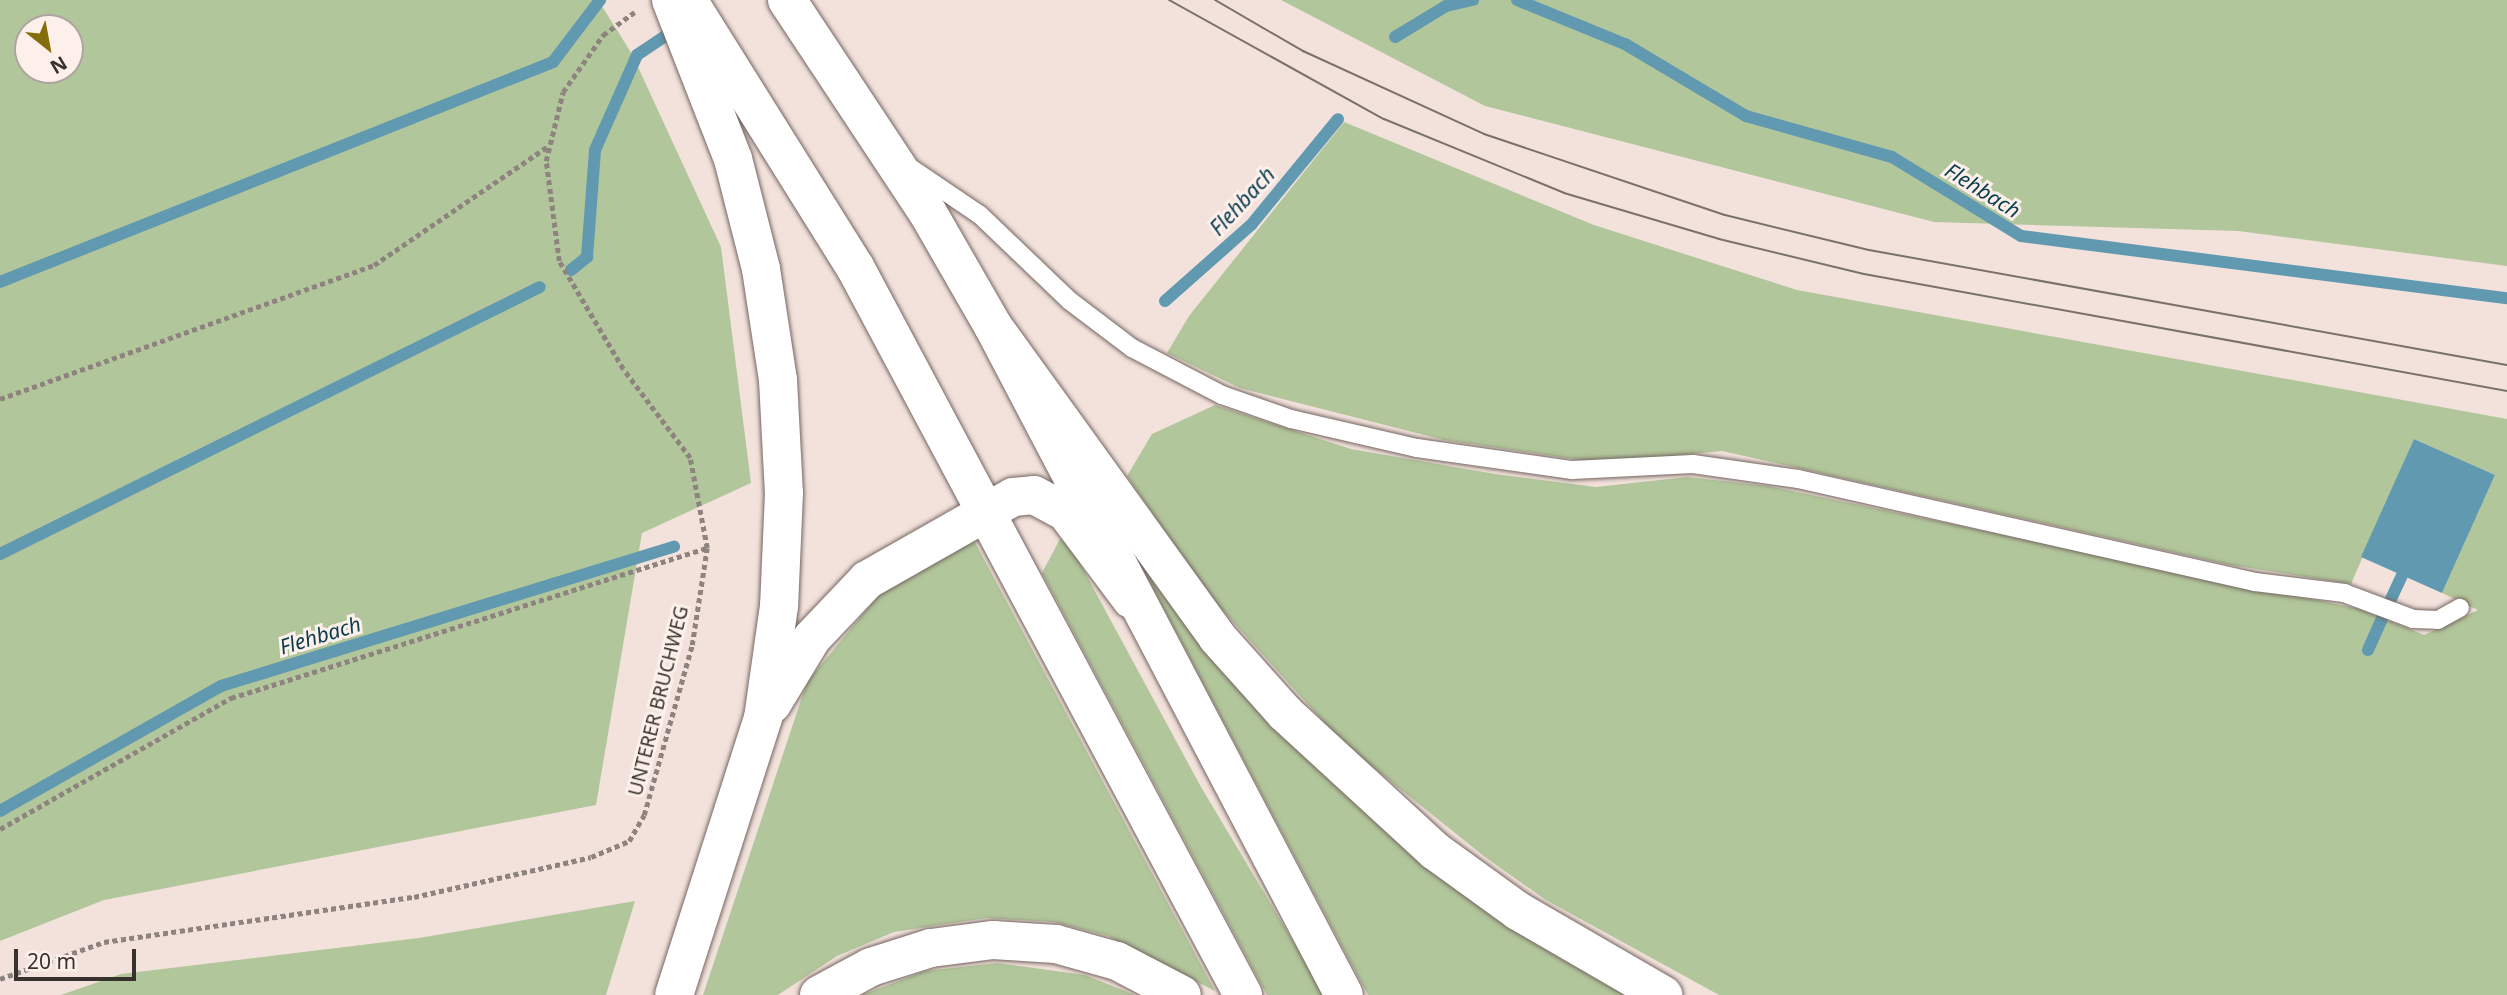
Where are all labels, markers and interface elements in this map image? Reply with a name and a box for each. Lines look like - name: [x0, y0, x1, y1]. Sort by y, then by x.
- north arrow: [14, 14, 84, 84]
- text: N: [45, 50, 72, 80]
- water label: Flehbach: [1941, 157, 2025, 223]
- water label: Flehbach: [1204, 162, 1280, 240]
- street label: UNTERER BRUCHWEG: [624, 604, 694, 798]
- water label: Flehbach: [276, 611, 364, 659]
- scale bar: [18, 936, 140, 980]
- text: 20 m: [27, 947, 76, 975]

